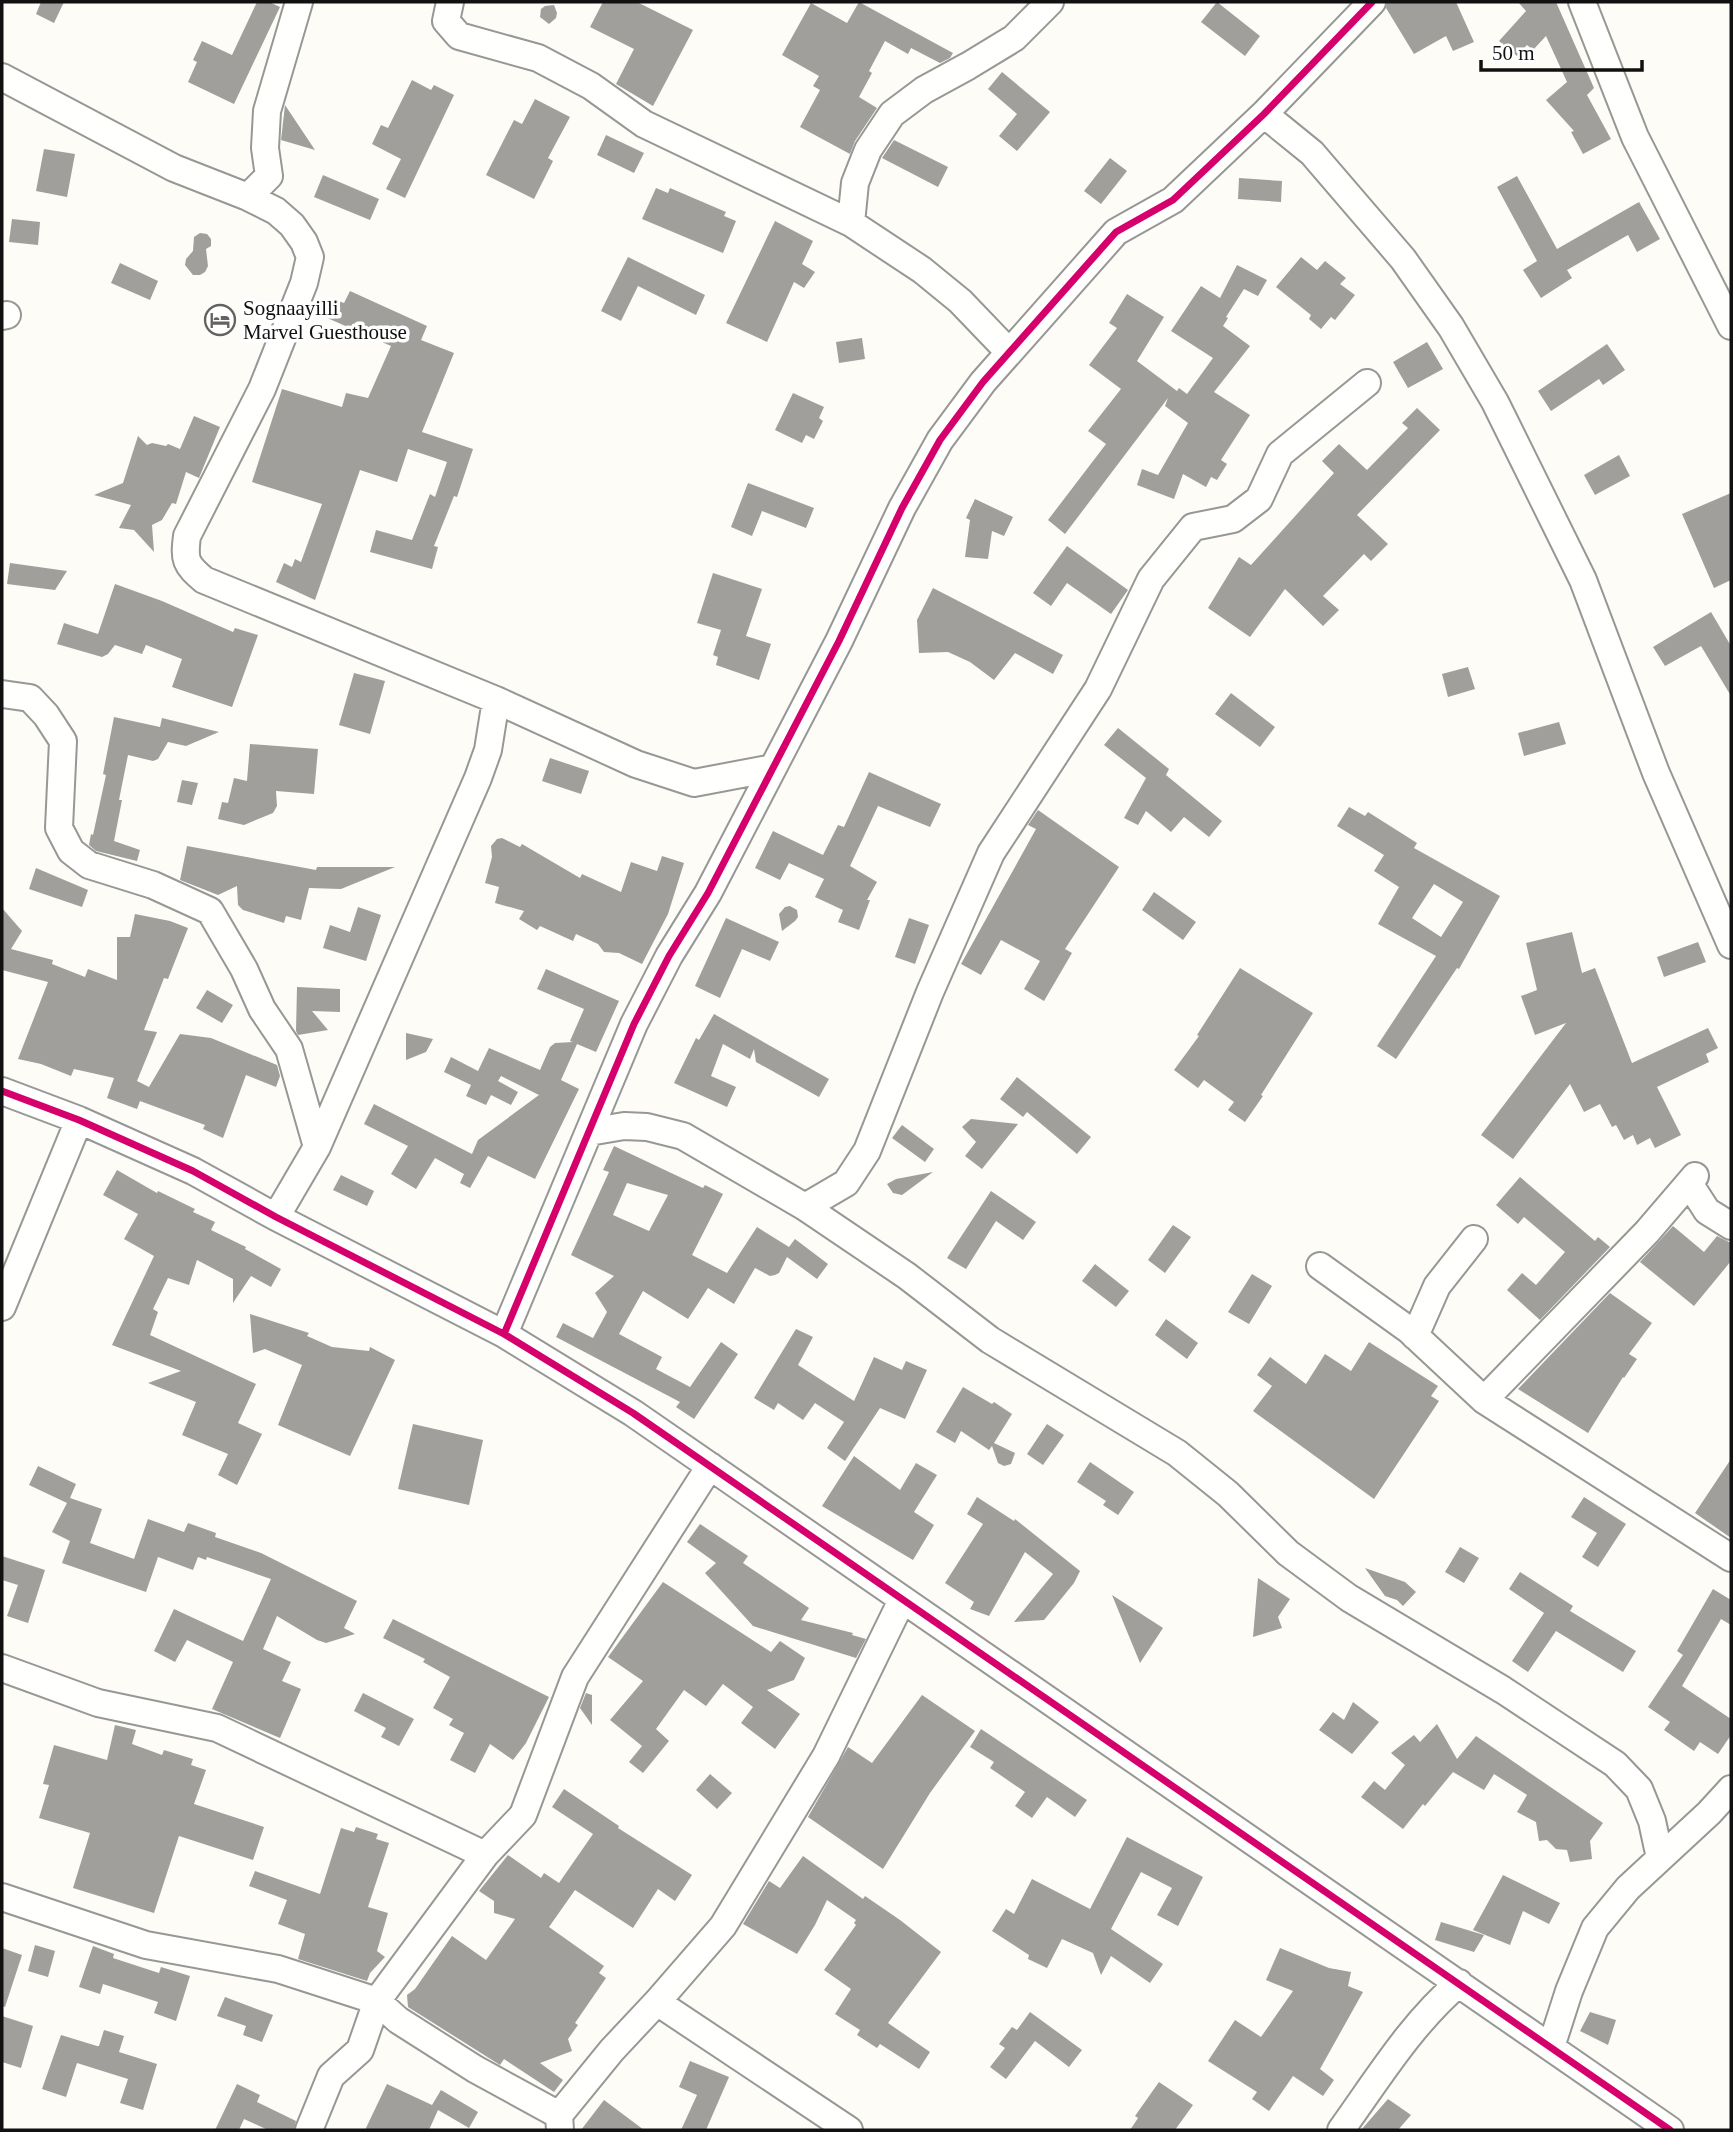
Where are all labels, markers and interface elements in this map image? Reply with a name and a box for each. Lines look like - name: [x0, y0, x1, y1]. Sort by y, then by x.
- scale bar: [1481, 28, 1642, 72]
- text: 50 m: [1492, 41, 1535, 65]
- place label: Sognaayilli Marvel Guesthouse: [243, 296, 407, 344]
- hotel icon: Sognaayilli Marvel Guesthouse: [203, 303, 237, 337]

